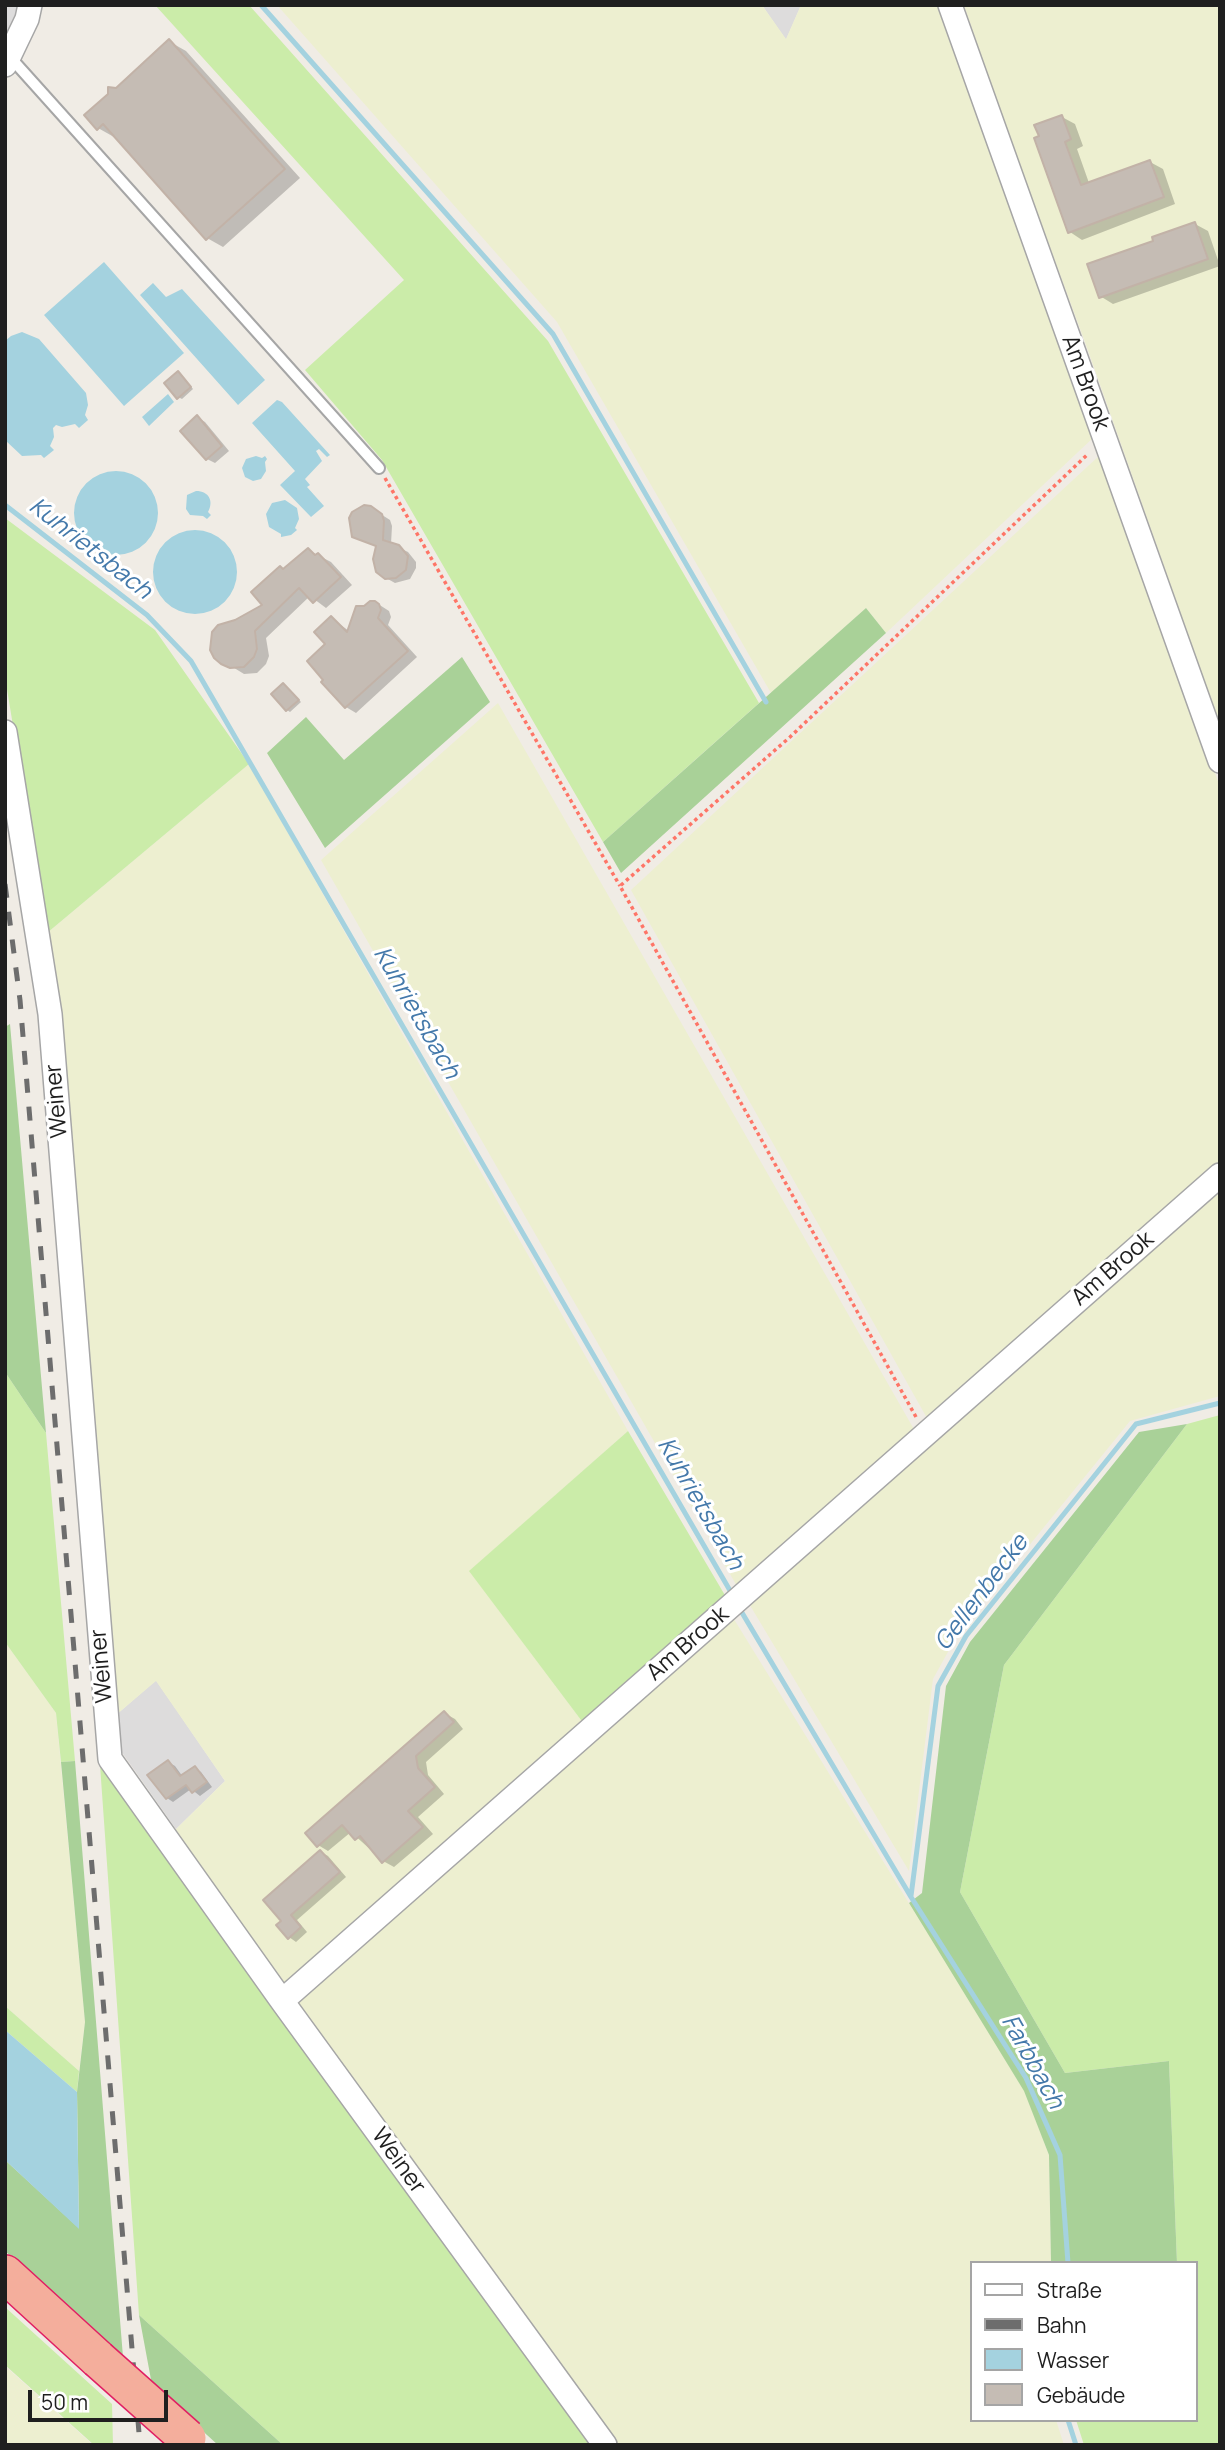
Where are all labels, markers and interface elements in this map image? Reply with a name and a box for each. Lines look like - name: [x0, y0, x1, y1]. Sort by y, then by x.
- street label: Am Brook: [1055, 332, 1115, 434]
- water label: Kuhrietsbach: [23, 492, 157, 606]
- water label: Kuhrietsbach: [367, 942, 465, 1084]
- street label: Weiner: [40, 1063, 74, 1139]
- street label: Am Brook: [1066, 1226, 1160, 1312]
- water label: Kuhrietsbach: [651, 1433, 749, 1575]
- water label: Gellenbecke: [929, 1530, 1035, 1656]
- street label: Am Brook: [641, 1601, 735, 1687]
- street label: Weiner: [85, 1628, 119, 1704]
- water label: Farbbach: [994, 2010, 1070, 2114]
- street label: Weiner: [365, 2123, 431, 2199]
- legend: [970, 2261, 1197, 2422]
- text: Straße: [1037, 2276, 1102, 2304]
- text: Bahn: [1037, 2311, 1087, 2339]
- text: Wasser: [1037, 2346, 1109, 2374]
- scale bar: [32, 2376, 172, 2420]
- text: Gebäude: [1037, 2381, 1125, 2409]
- text: 50 m: [41, 2388, 88, 2416]

